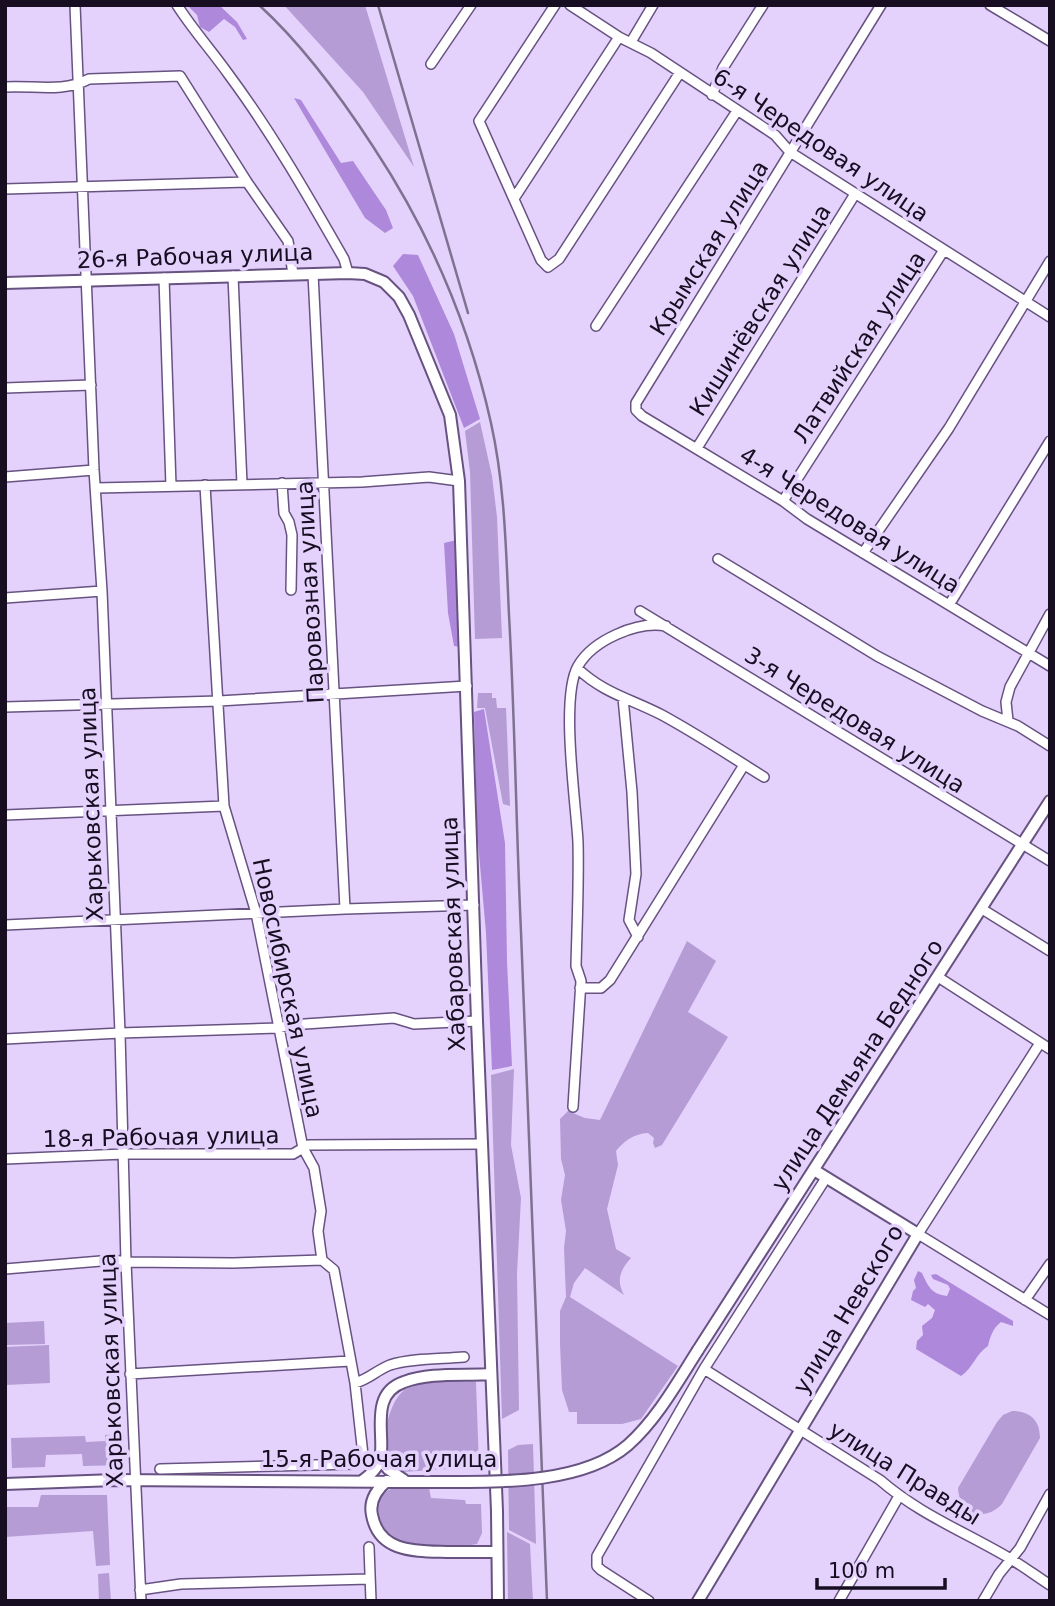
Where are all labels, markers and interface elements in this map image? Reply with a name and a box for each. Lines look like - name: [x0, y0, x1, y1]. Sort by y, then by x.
- street label: 6-я Чередовая улица: [708, 63, 934, 227]
- street label: Крымская улица: [645, 156, 773, 340]
- street label: Кишинёвская улица: [684, 199, 836, 421]
- street label: 26-я Рабочая улица: [76, 239, 314, 273]
- street label: Латвийская улица: [787, 246, 931, 448]
- street label: 4-я Чередовая улица: [735, 442, 965, 598]
- street label: Паровозная улица: [291, 480, 329, 704]
- street label: 3-я Чередовая улица: [740, 642, 970, 798]
- street label: Харьковская улица: [74, 686, 108, 922]
- street label: Хабаровская улица: [436, 816, 470, 1052]
- street label: Новосибирская улица: [248, 856, 328, 1120]
- street label: улица Демьяна Бедного: [766, 934, 948, 1196]
- street label: 18-я Рабочая улица: [42, 1122, 280, 1152]
- street label: улица Невского: [787, 1220, 909, 1398]
- street label: Харьковская улица: [94, 1252, 128, 1488]
- street label: улица Правды: [824, 1416, 986, 1530]
- street label: 15-я Рабочая улица: [261, 1446, 497, 1472]
- scale bar: [817, 1546, 945, 1590]
- text: 100 m: [828, 1559, 895, 1583]

